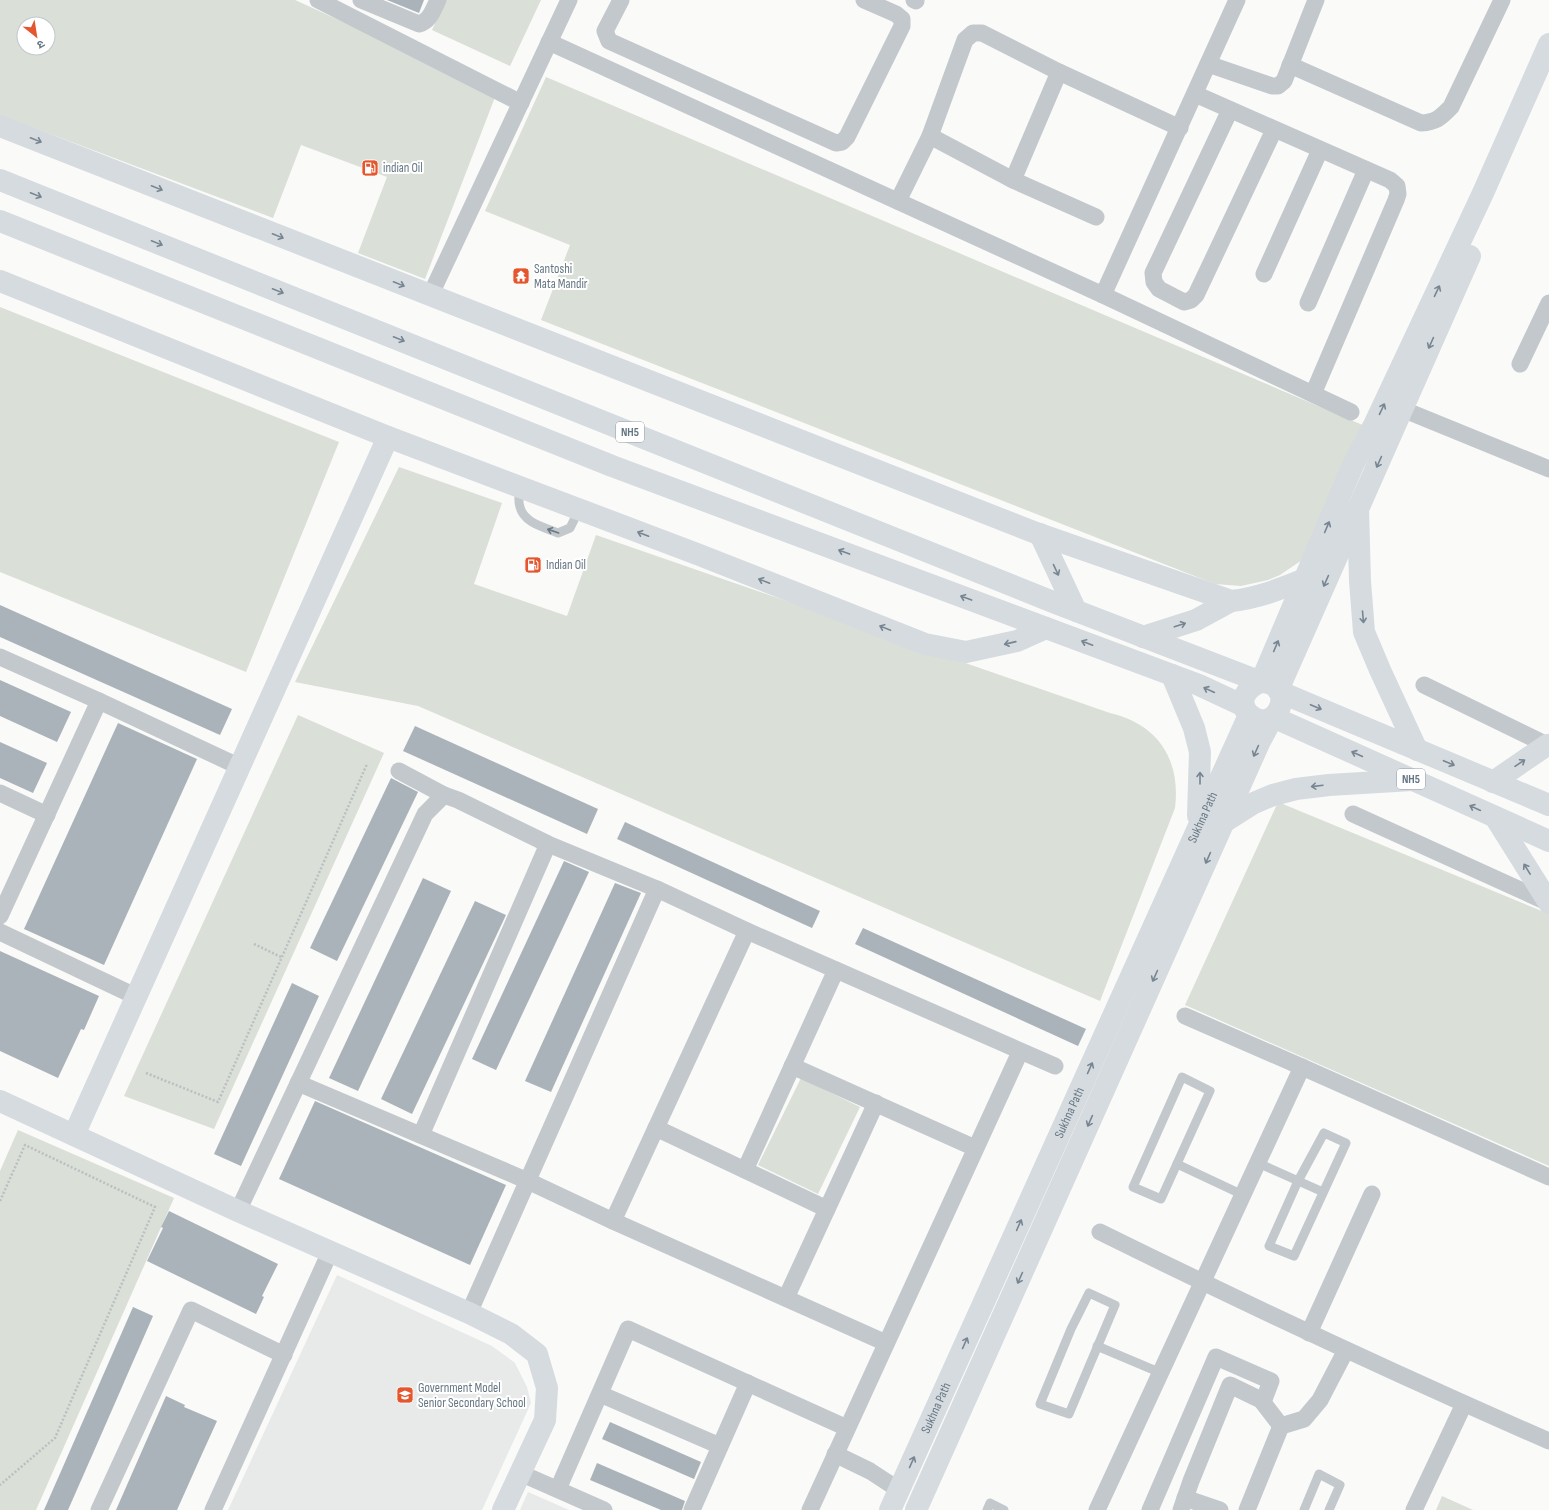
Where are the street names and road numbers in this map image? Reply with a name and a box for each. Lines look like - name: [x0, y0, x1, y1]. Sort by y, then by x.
- road number: NH5: [616, 422, 644, 442]
- road number: NH5: [1397, 769, 1425, 789]
- street label: Sukhna Path: [1184, 789, 1221, 845]
- street label: Sukhna Path: [1051, 1085, 1088, 1141]
- street label: Sukhna Path: [918, 1380, 955, 1436]

